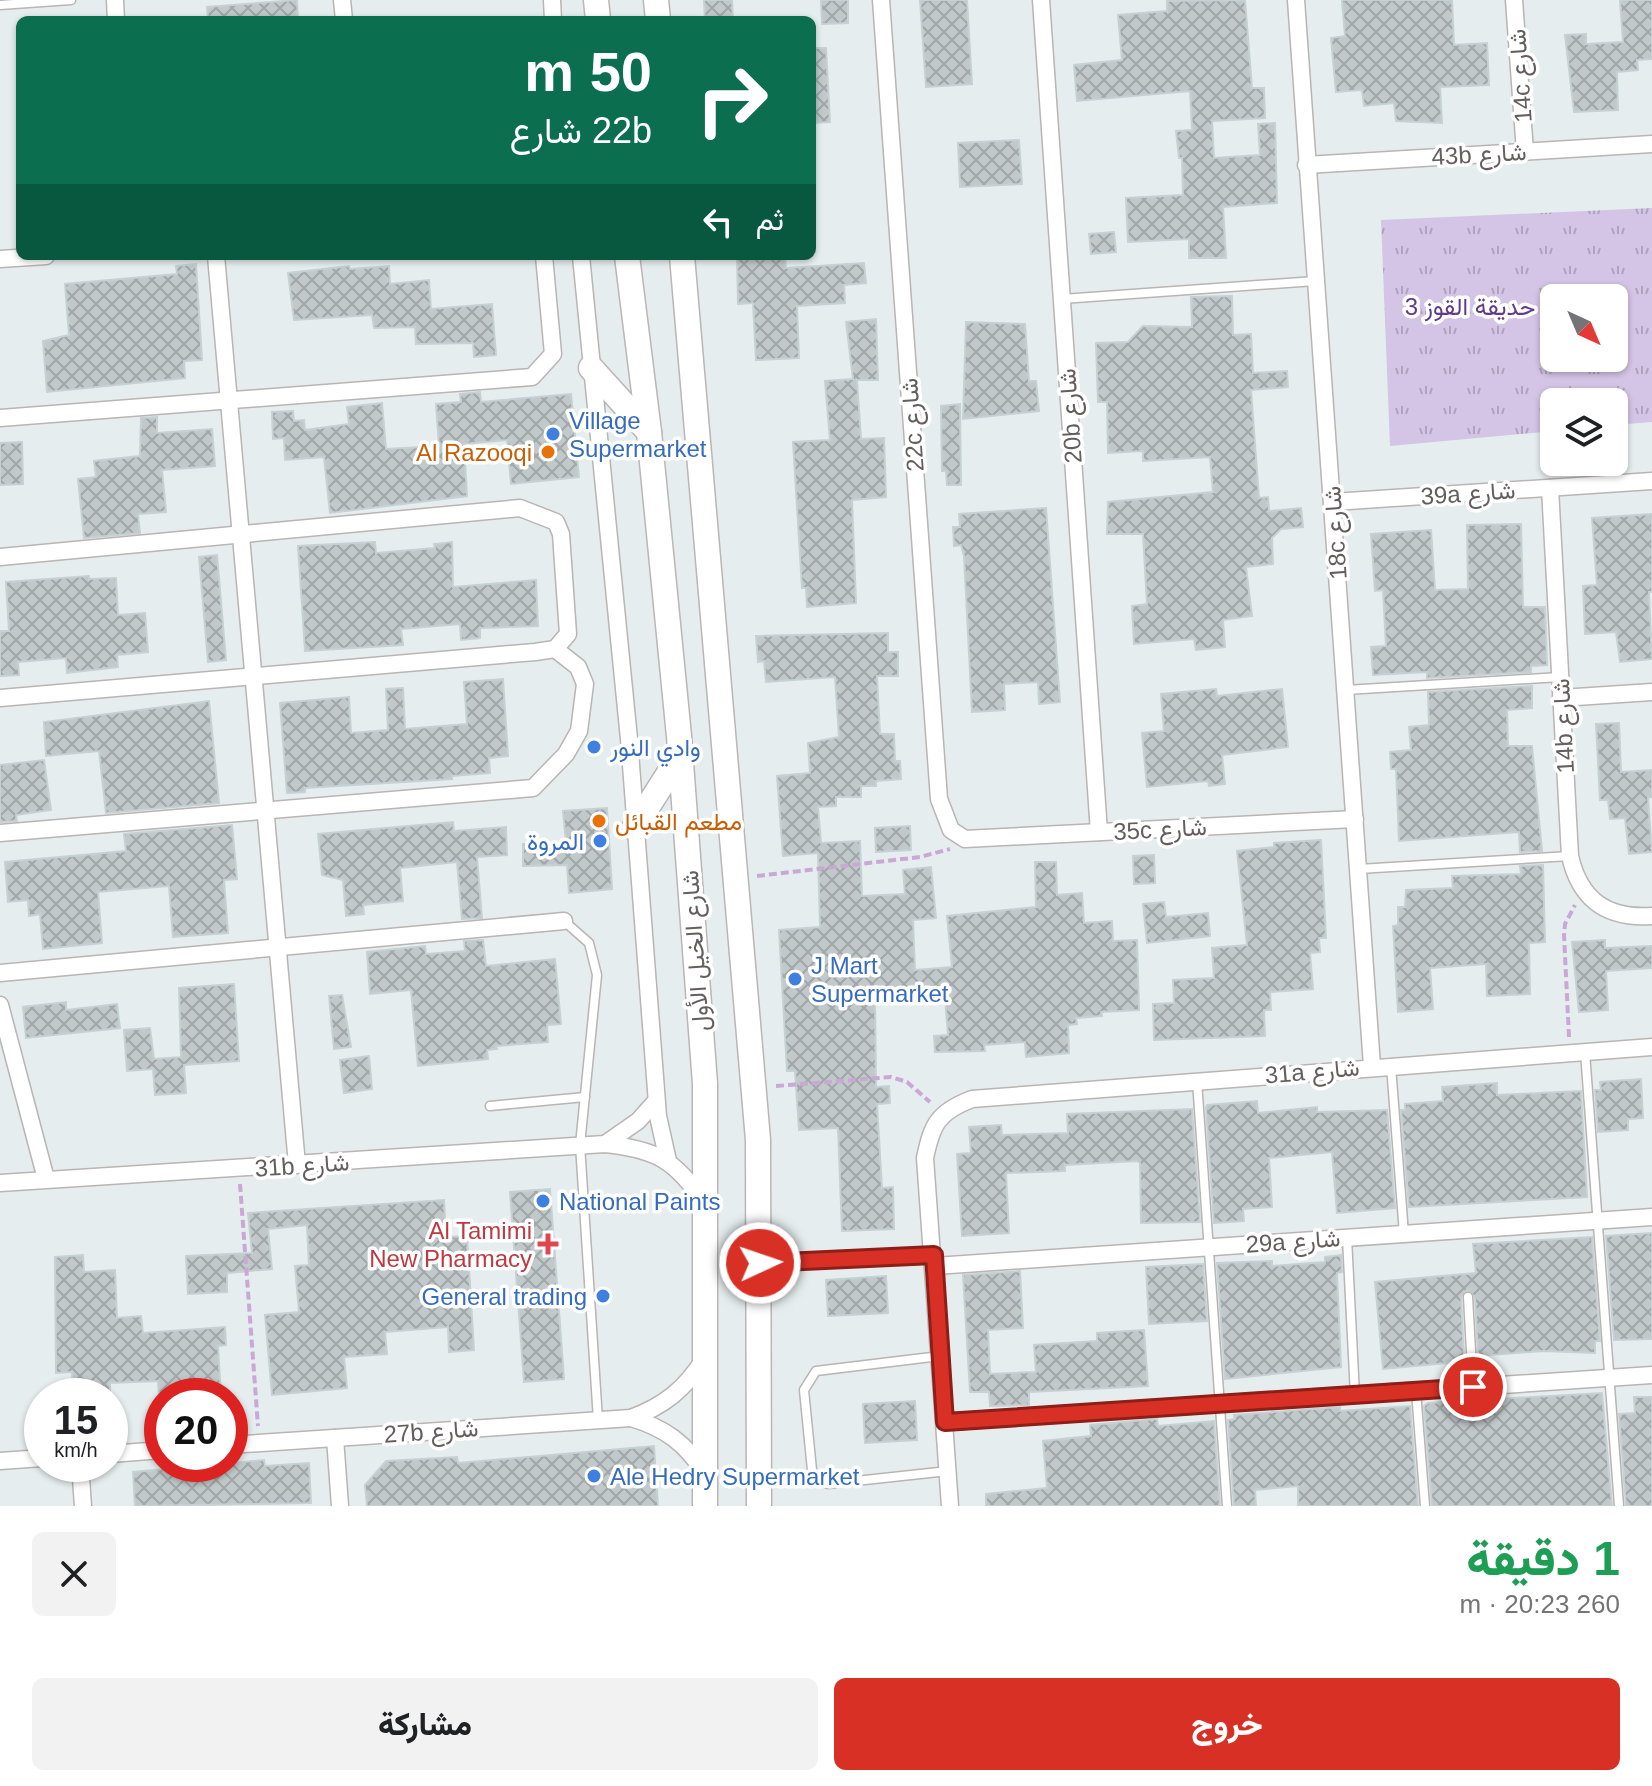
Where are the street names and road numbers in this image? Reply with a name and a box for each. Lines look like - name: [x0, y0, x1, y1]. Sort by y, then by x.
- street label: 14c شارع: [1503, 28, 1540, 124]
- street label: 43b شارع: [1431, 138, 1527, 173]
- street label: 20b شارع: [1053, 367, 1090, 464]
- street label: 22c شارع: [895, 377, 932, 473]
- street label: 39a شارع: [1420, 476, 1517, 513]
- street label: 18c شارع: [1318, 485, 1355, 581]
- street label: 14b شارع: [1547, 678, 1582, 774]
- street label: 35c شارع: [1113, 813, 1208, 848]
- street label: شارع الخيل الأول: [676, 869, 717, 1032]
- street label: 31a شارع: [1264, 1053, 1361, 1092]
- street label: 31b شارع: [254, 1148, 351, 1185]
- street label: 29a شارع: [1245, 1224, 1342, 1261]
- street label: 27b شارع: [383, 1414, 480, 1451]

